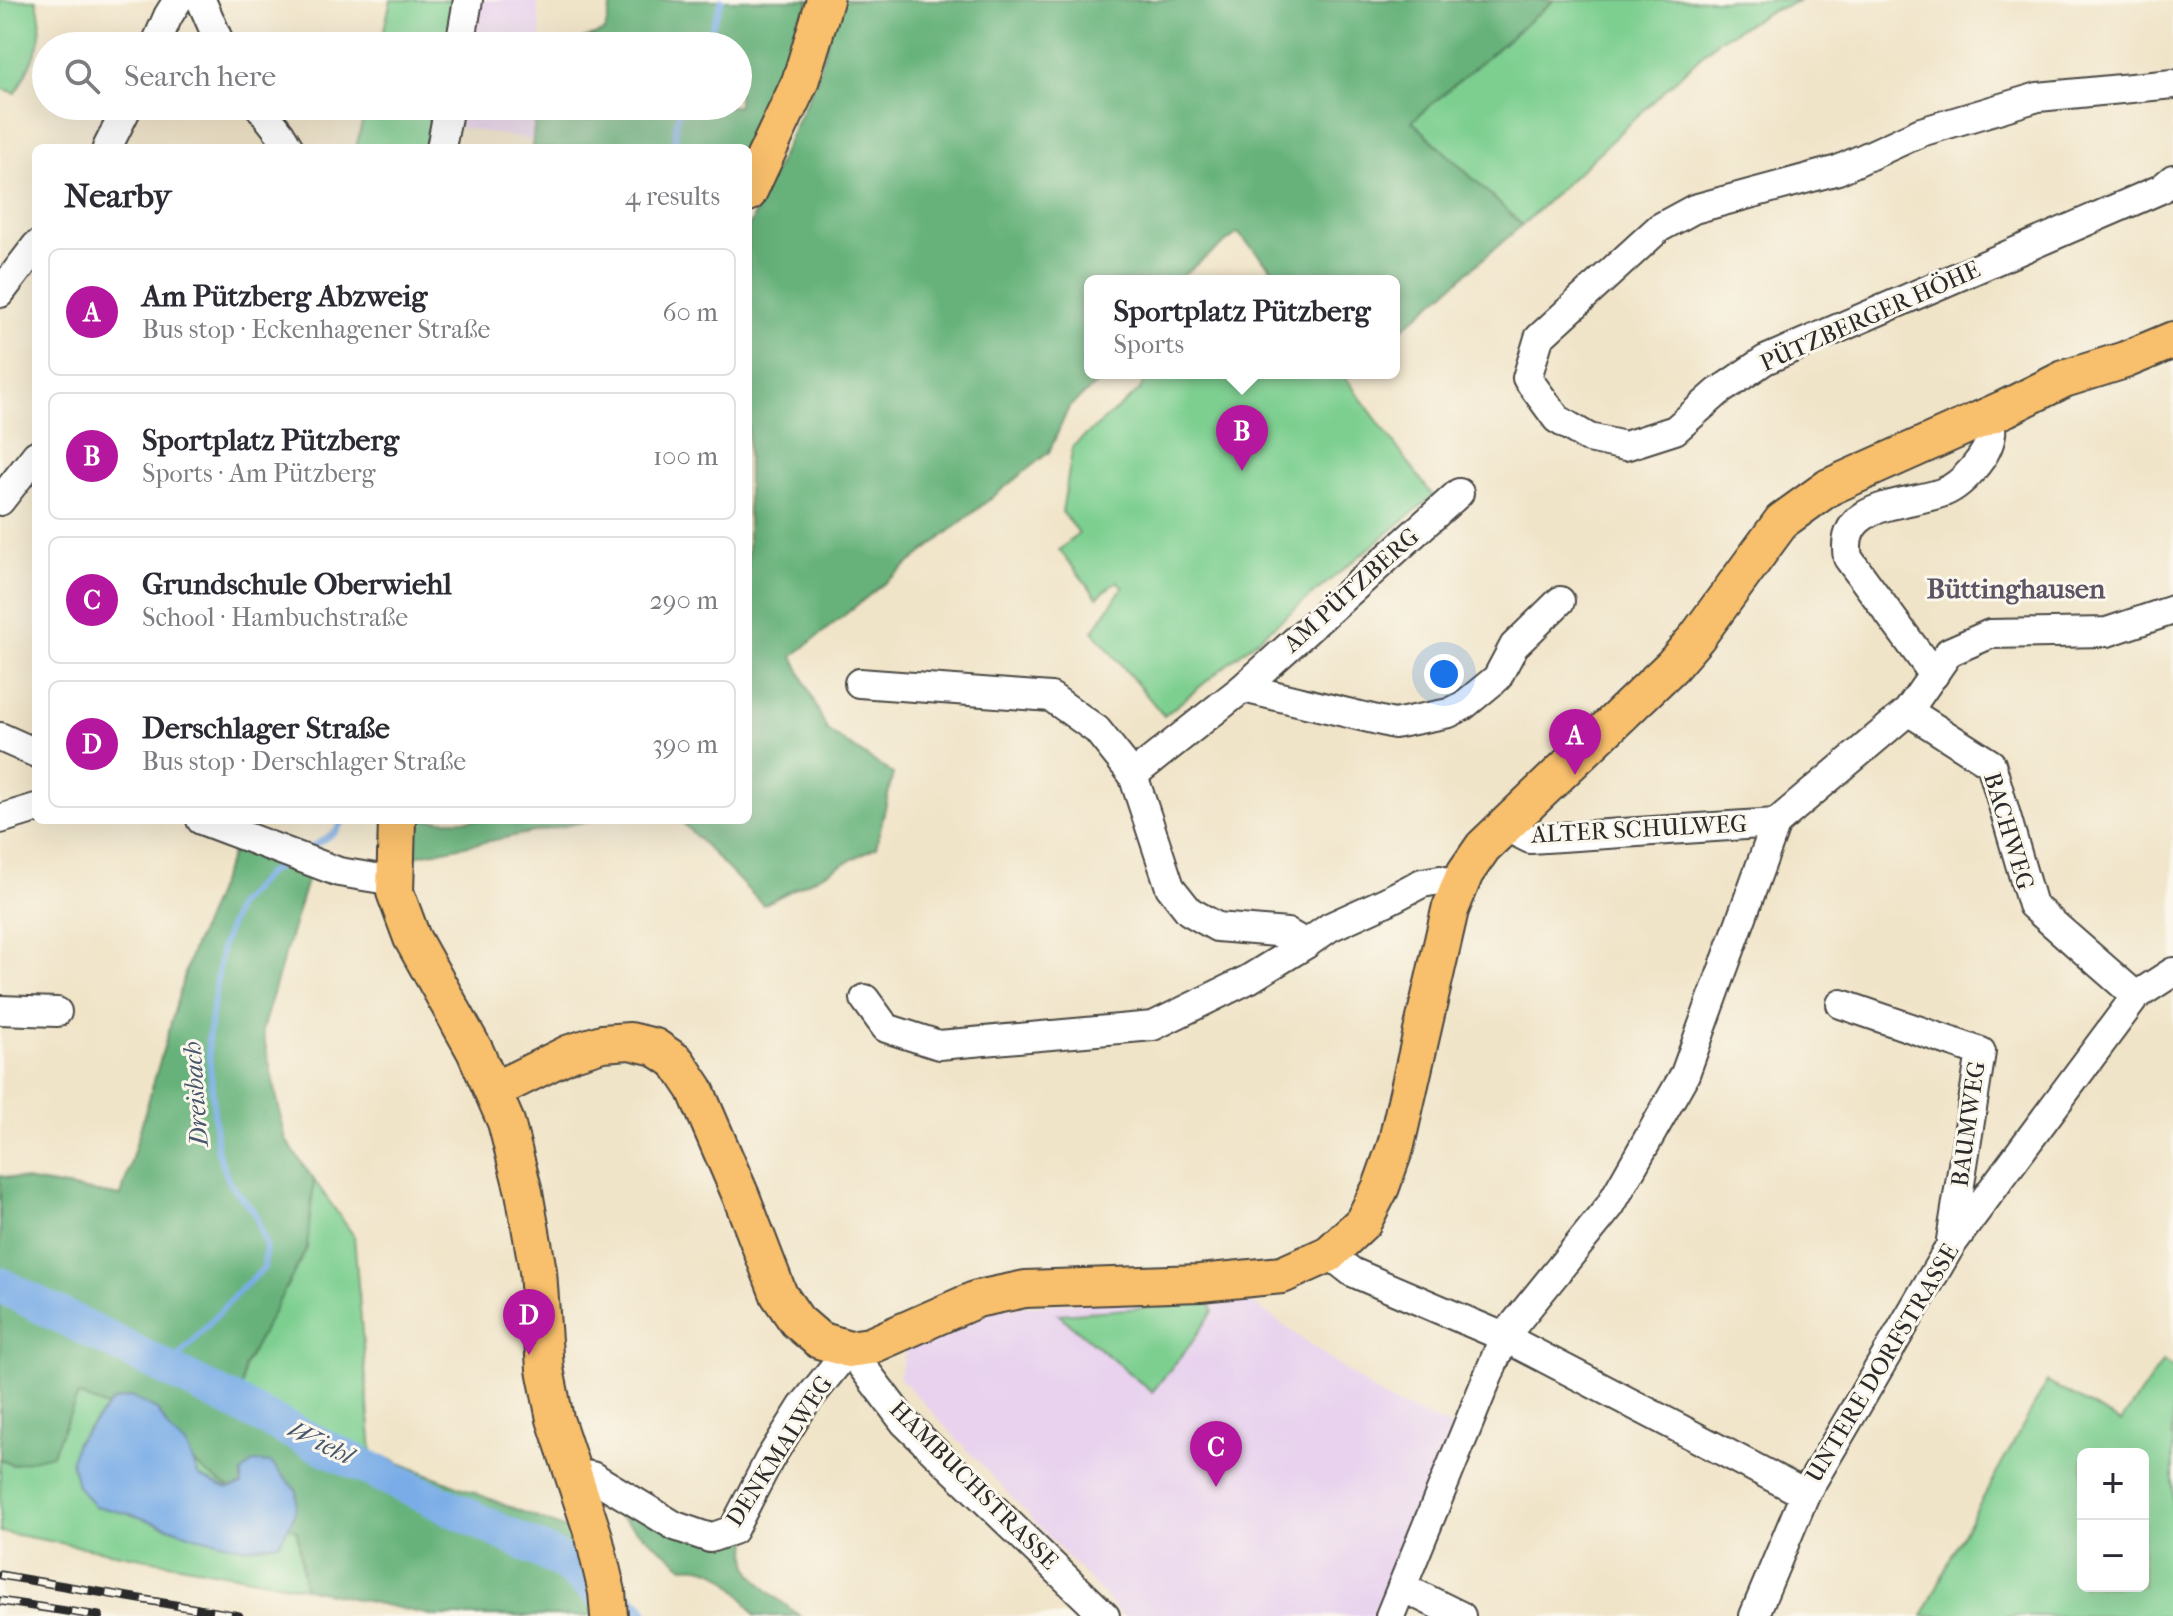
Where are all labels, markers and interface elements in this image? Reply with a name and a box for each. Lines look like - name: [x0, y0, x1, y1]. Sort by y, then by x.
- search box: [32, 32, 752, 120]
- icon: search: [60, 54, 104, 98]
- text: Search here: [124, 59, 276, 94]
- text: Nearby: [64, 176, 171, 216]
- text: 4 results: [625, 181, 720, 212]
- street label: PÜTZBERGER HÖHE: [1755, 254, 1984, 377]
- popup: [1084, 275, 1400, 379]
- text: Am Pützberg Abzweig: [142, 279, 427, 314]
- text: Sportplatz Pützberg: [1113, 294, 1371, 329]
- text: A: [84, 297, 100, 328]
- text: 60 m: [662, 297, 718, 328]
- text: Bus stop · Eckenhagener Straße: [142, 314, 490, 345]
- text: Sports: [1113, 329, 1184, 360]
- pin: B: [1216, 405, 1268, 471]
- text: Sportplatz Pützberg: [142, 423, 399, 458]
- text: B: [84, 441, 100, 472]
- text: 100 m: [653, 441, 718, 472]
- text: Sports · Am Pützberg: [142, 458, 375, 489]
- street label: AM PÜTZBERG: [1276, 521, 1424, 659]
- text: Grundschule Oberwiehl: [142, 567, 452, 602]
- district label: Büttinghausen: [1927, 572, 2106, 605]
- text: C: [83, 585, 101, 616]
- text: 290 m: [649, 585, 718, 616]
- text: School · Hambuchstraße: [142, 602, 408, 633]
- your location: [1424, 654, 1464, 694]
- pin: A: [1549, 709, 1601, 775]
- text: Derschlager Straße: [142, 711, 390, 746]
- text: D: [82, 729, 102, 760]
- text: 390 m: [652, 729, 718, 760]
- text: Bus stop · Derschlager Straße: [142, 746, 466, 777]
- street label: BACHWEG: [1978, 769, 2040, 893]
- street label: ALTER SCHULWEG: [1529, 809, 1748, 849]
- water label: Dreisbach: [176, 1040, 215, 1149]
- street label: BAUMWEG: [1945, 1059, 1991, 1189]
- street label: UNTERE DORFSTRASSE: [1800, 1239, 1964, 1487]
- pin: D: [503, 1289, 555, 1355]
- street label: DENKMALWEG: [720, 1371, 838, 1531]
- street label: HAMBUCHSTRASSE: [884, 1395, 1064, 1575]
- water label: Wiehl: [283, 1414, 361, 1473]
- pin: C: [1190, 1421, 1242, 1487]
- map controls: [2077, 1448, 2149, 1592]
- button: +: [2077, 1448, 2149, 1520]
- button: −: [2077, 1520, 2149, 1592]

